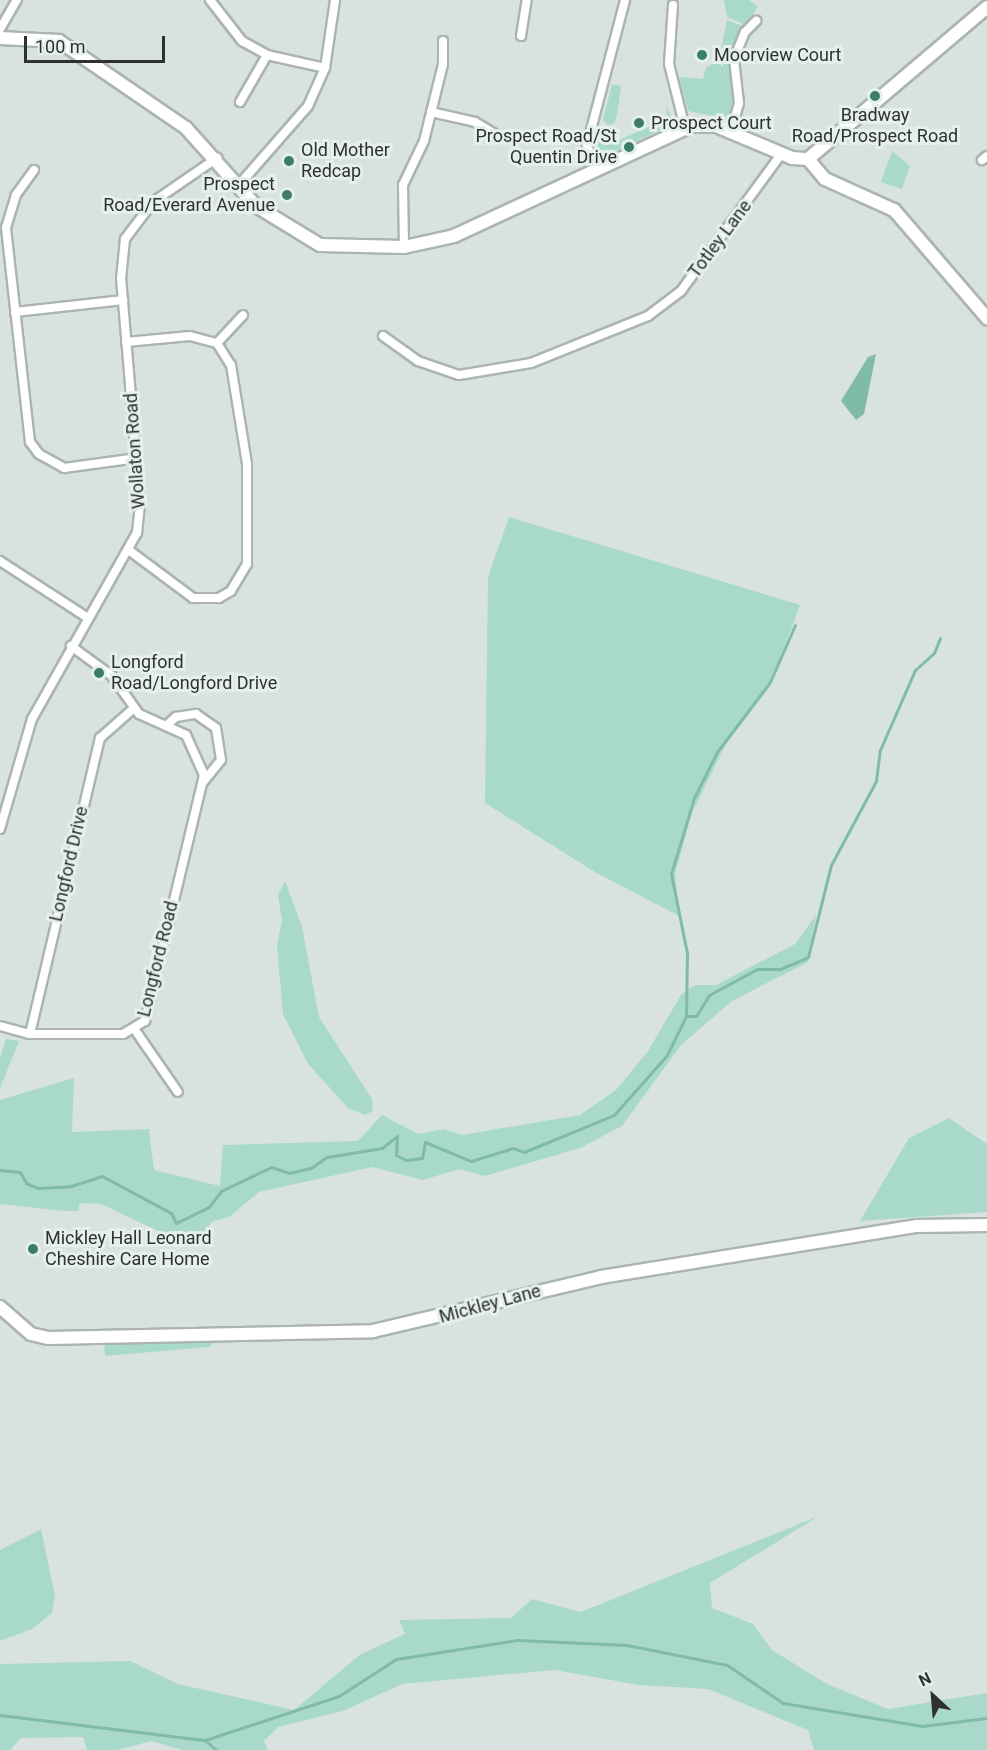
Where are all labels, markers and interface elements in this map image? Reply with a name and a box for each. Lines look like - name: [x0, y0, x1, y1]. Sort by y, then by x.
- scale bar: [27, 24, 168, 62]
- text: 100 m: [35, 36, 86, 57]
- place label: Moorview Court: [714, 44, 841, 66]
- marker: Moorview Court: [695, 48, 709, 62]
- marker: Bradway Road/Prospect Road: [868, 89, 882, 103]
- place label: Bradway Road/Prospect Road: [792, 105, 958, 148]
- place label: Prospect Court: [651, 112, 772, 134]
- marker: Prospect Court: [632, 116, 646, 130]
- place label: Prospect Road/St Quentin Drive: [475, 126, 617, 168]
- place label: Old Mother Redcap: [301, 140, 390, 182]
- marker: Prospect Road/St Quentin Drive: [622, 140, 636, 154]
- marker: Old Mother Redcap: [282, 154, 296, 168]
- place label: Prospect Road/Everard Avenue: [103, 174, 275, 216]
- marker: Prospect Road/Everard Avenue: [280, 188, 294, 202]
- street label: Totley Lane: [684, 196, 756, 282]
- street label: Wollaton Road: [120, 392, 150, 510]
- place label: Longford Road/Longford Drive: [111, 652, 277, 694]
- marker: Longford Road/Longford Drive: [92, 666, 106, 680]
- street label: Longford Drive: [45, 804, 93, 924]
- street label: Longford Road: [133, 899, 183, 1019]
- place label: Mickley Hall Leonard Cheshire Care Home: [45, 1228, 212, 1270]
- marker: Mickley Hall Leonard Cheshire Care Home: [26, 1242, 40, 1256]
- street label: Mickley Lane: [437, 1280, 543, 1328]
- north arrow: [903, 1666, 963, 1726]
- text: N: [916, 1668, 934, 1690]

